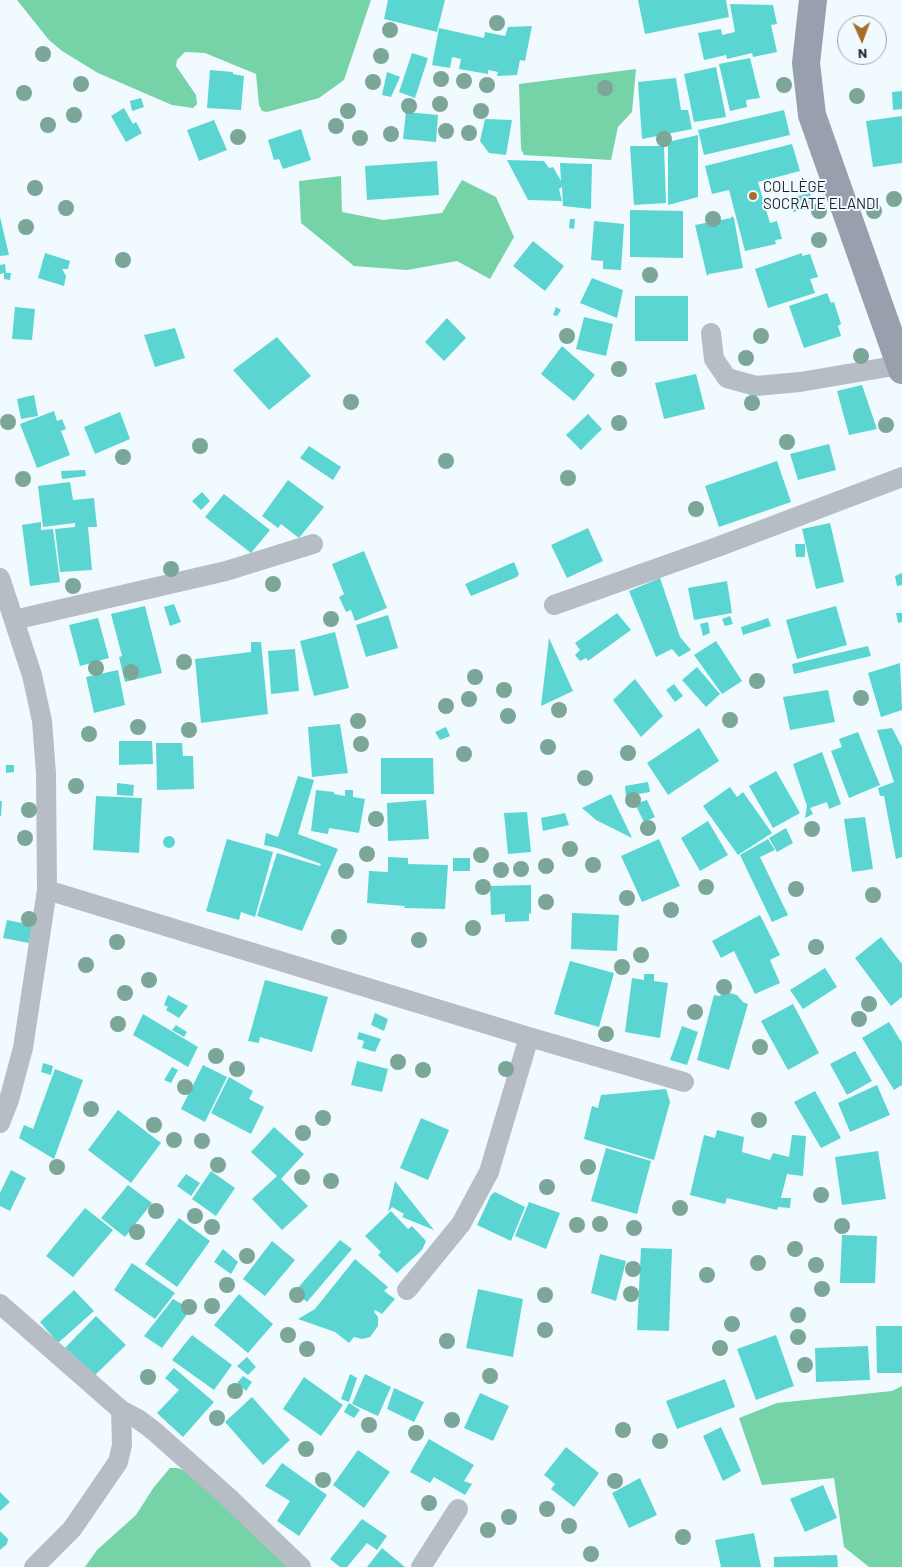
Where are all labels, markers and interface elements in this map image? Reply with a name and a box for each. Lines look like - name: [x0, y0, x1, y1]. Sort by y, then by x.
- north arrow: [837, 15, 887, 65]
- text: N: [858, 46, 867, 63]
- place label: COLLÈGE SOCRATE ELANDI: [763, 178, 879, 213]
- marker: COLLÈGE SOCRATE ELANDI: [747, 190, 759, 202]

